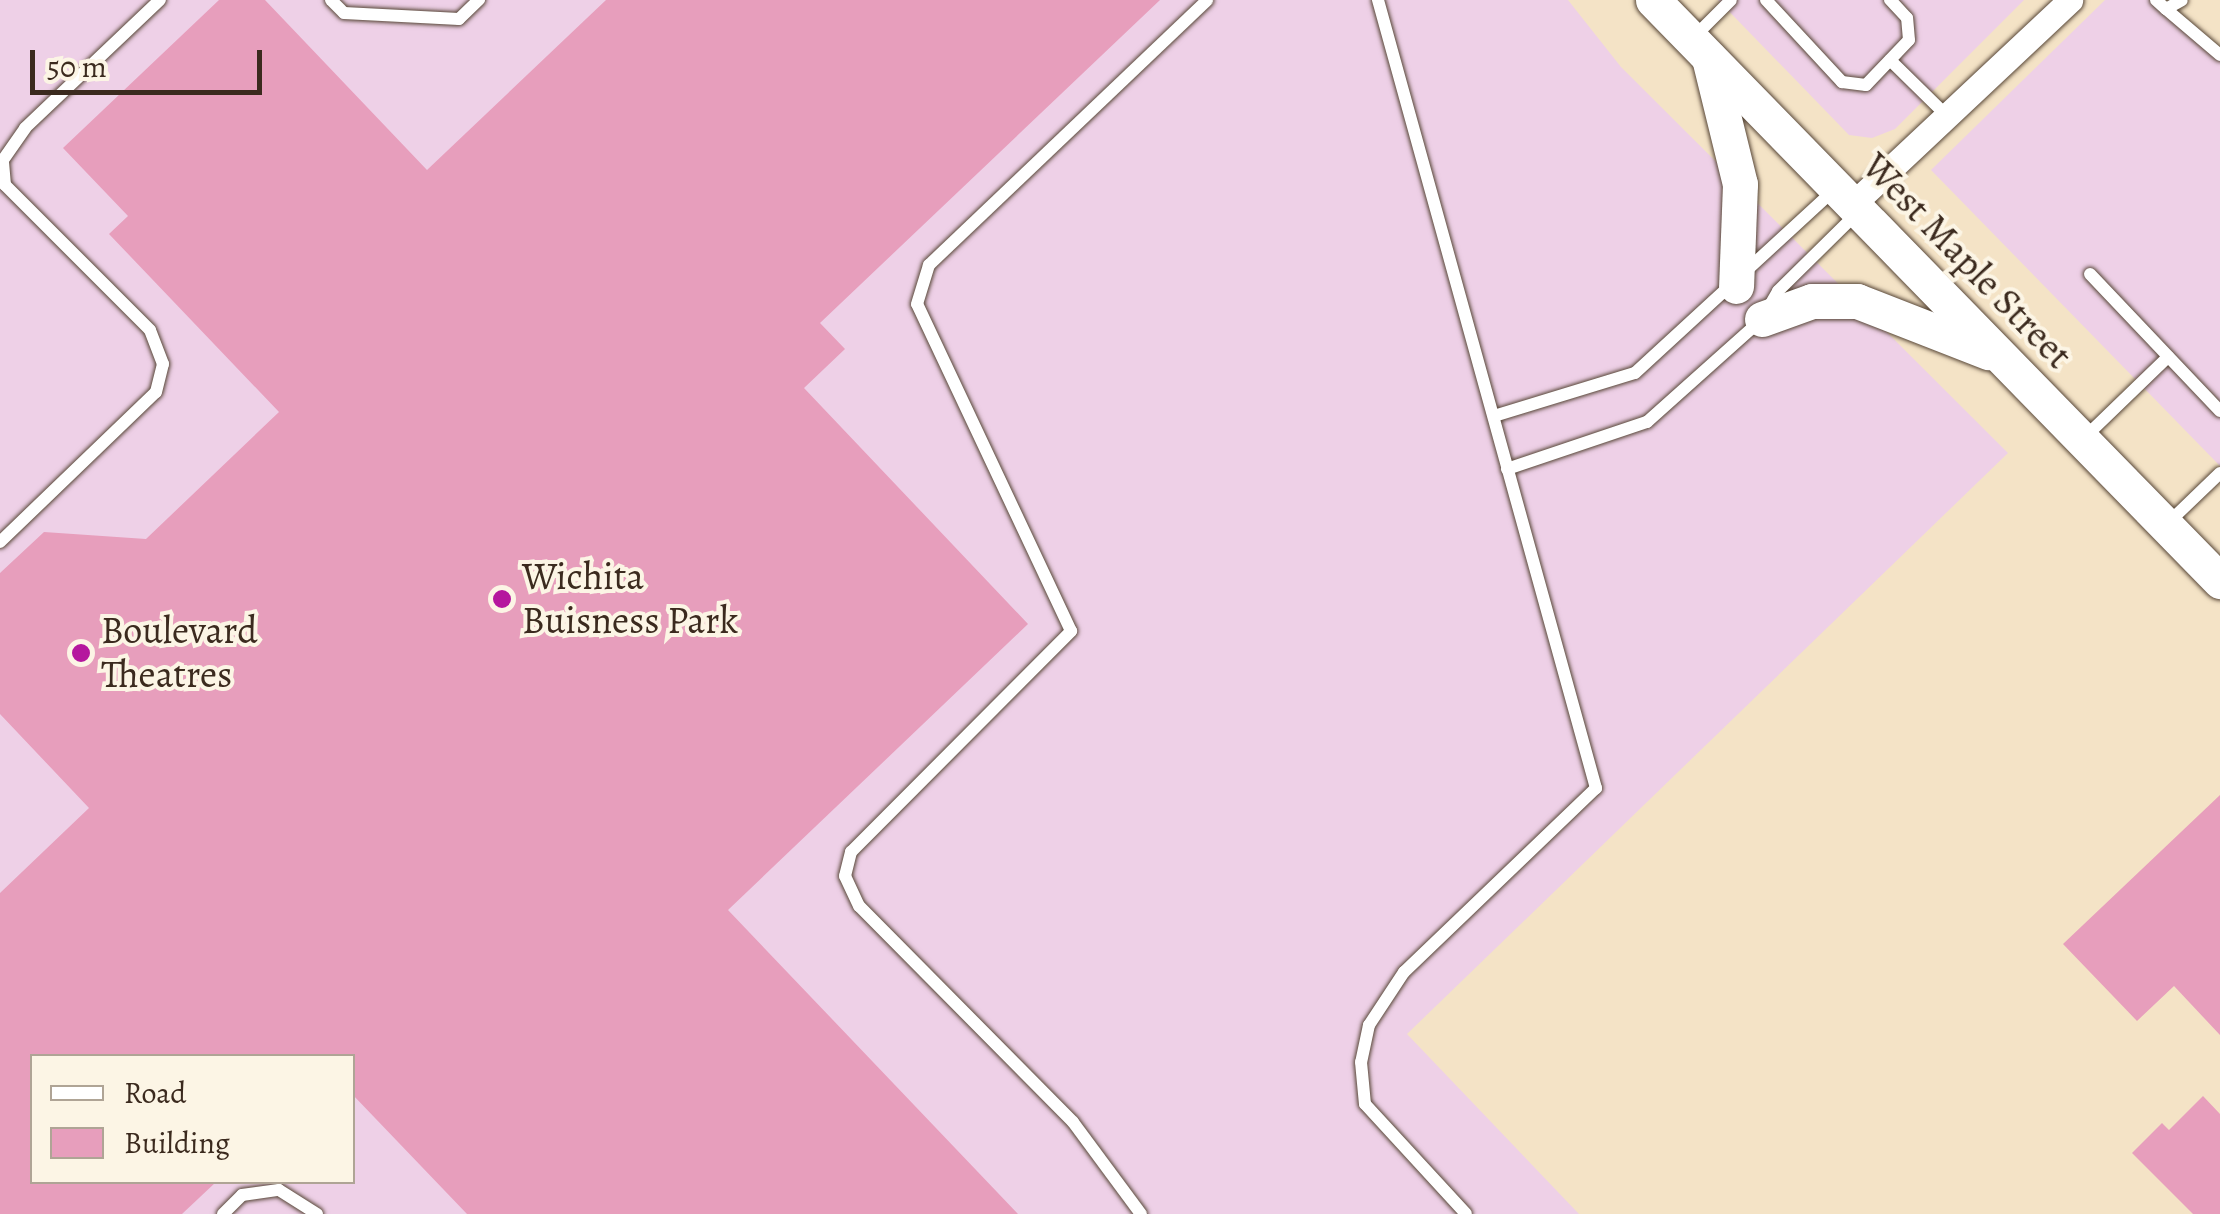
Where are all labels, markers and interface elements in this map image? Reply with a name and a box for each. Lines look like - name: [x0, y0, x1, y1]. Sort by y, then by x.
- scale bar: [35, 30, 268, 92]
- text: 50 m: [47, 47, 107, 87]
- street label: West Maple Street: [1853, 144, 2081, 378]
- place label: Wichita Buisness Park: [522, 554, 738, 644]
- marker: Wichita Buisness Park: [491, 588, 513, 610]
- place label: Boulevard Theatres: [101, 608, 258, 698]
- marker: Boulevard Theatres: [70, 642, 92, 664]
- legend: [30, 1054, 355, 1184]
- text: Road: [124, 1073, 186, 1113]
- text: Building: [124, 1123, 230, 1163]

